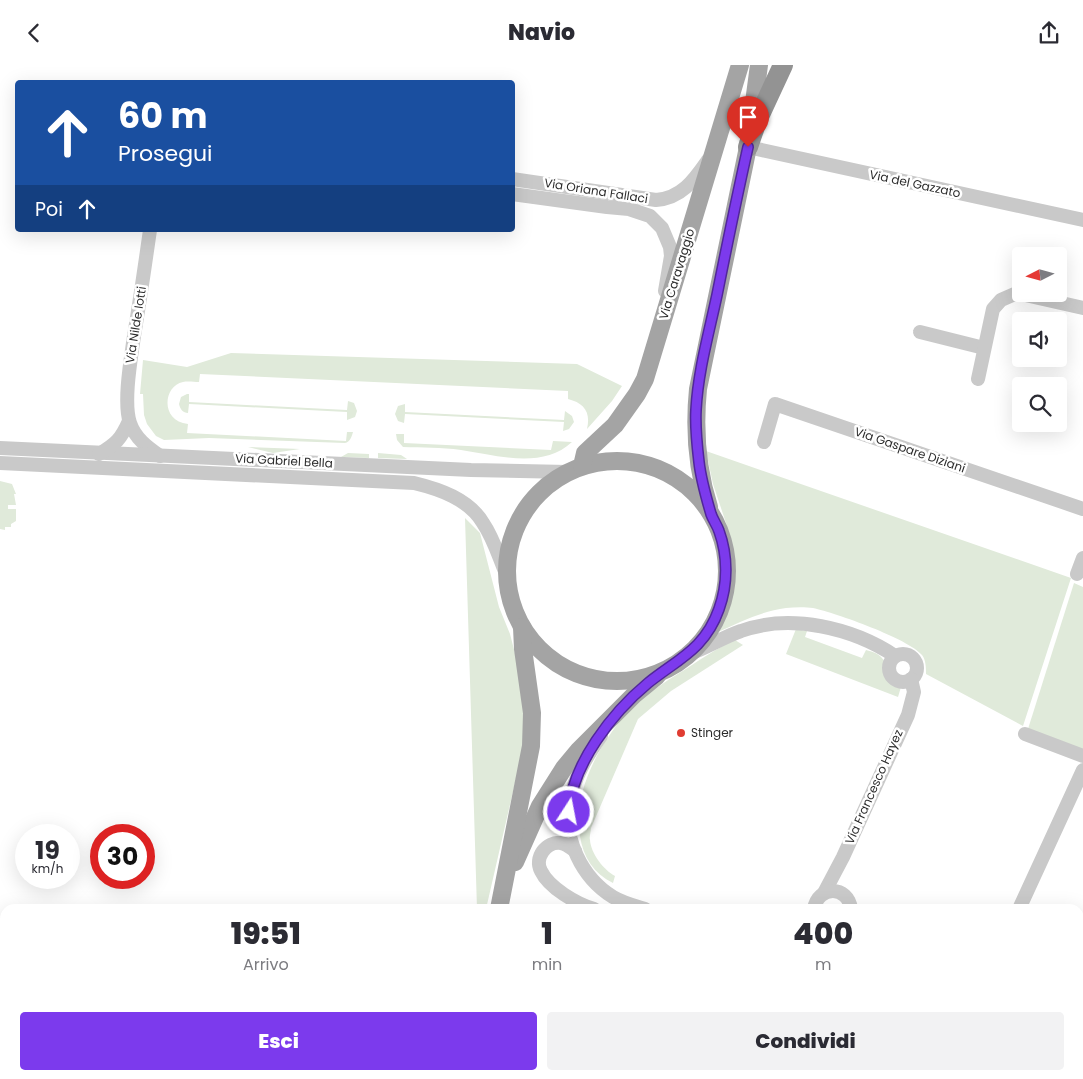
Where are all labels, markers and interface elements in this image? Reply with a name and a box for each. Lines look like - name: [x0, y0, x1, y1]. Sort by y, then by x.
- text: Navio: [508, 17, 575, 48]
- icon: back: [20, 19, 48, 47]
- icon: share: [1035, 19, 1063, 47]
- text: 60 m: [118, 91, 208, 140]
- pin: [727, 96, 769, 147]
- icon: ahead: [35, 100, 100, 165]
- icon: arrive: [734, 103, 762, 131]
- text: Prosegui: [118, 138, 213, 169]
- street label: Via del Gazzato: [868, 166, 962, 202]
- street label: Via Oriana Fallaci: [543, 174, 649, 207]
- icon: ahead: [73, 195, 101, 223]
- text: Poi: [35, 196, 63, 223]
- street label: Via Caravaggio: [655, 226, 698, 321]
- north arrow: [1012, 247, 1068, 303]
- map controls: [1012, 247, 1067, 432]
- street label: Via Nilde Iotti: [121, 285, 150, 365]
- button: sound: [1012, 312, 1067, 367]
- button: search: [1012, 377, 1067, 432]
- street label: Via Gaspare Diziani: [853, 423, 968, 476]
- street label: Via Gabriel Bella: [235, 449, 333, 472]
- place label: Stinger: [691, 724, 734, 741]
- marker: Stinger: [675, 727, 687, 739]
- street label: Via Francesco Hayez: [841, 727, 907, 847]
- position arrow: [542, 785, 594, 837]
- speed limit sign: 30: [90, 824, 155, 889]
- text: 19: [35, 833, 60, 868]
- text: km/h: [32, 860, 63, 877]
- text: 19:51: [231, 912, 301, 955]
- text: 1: [541, 912, 553, 955]
- text: 400: [793, 912, 853, 955]
- text: Arrivo: [243, 953, 289, 976]
- text: min: [532, 953, 562, 976]
- text: m: [815, 953, 831, 976]
- button: Esci: [20, 1012, 537, 1070]
- button: Condividi: [547, 1012, 1064, 1070]

